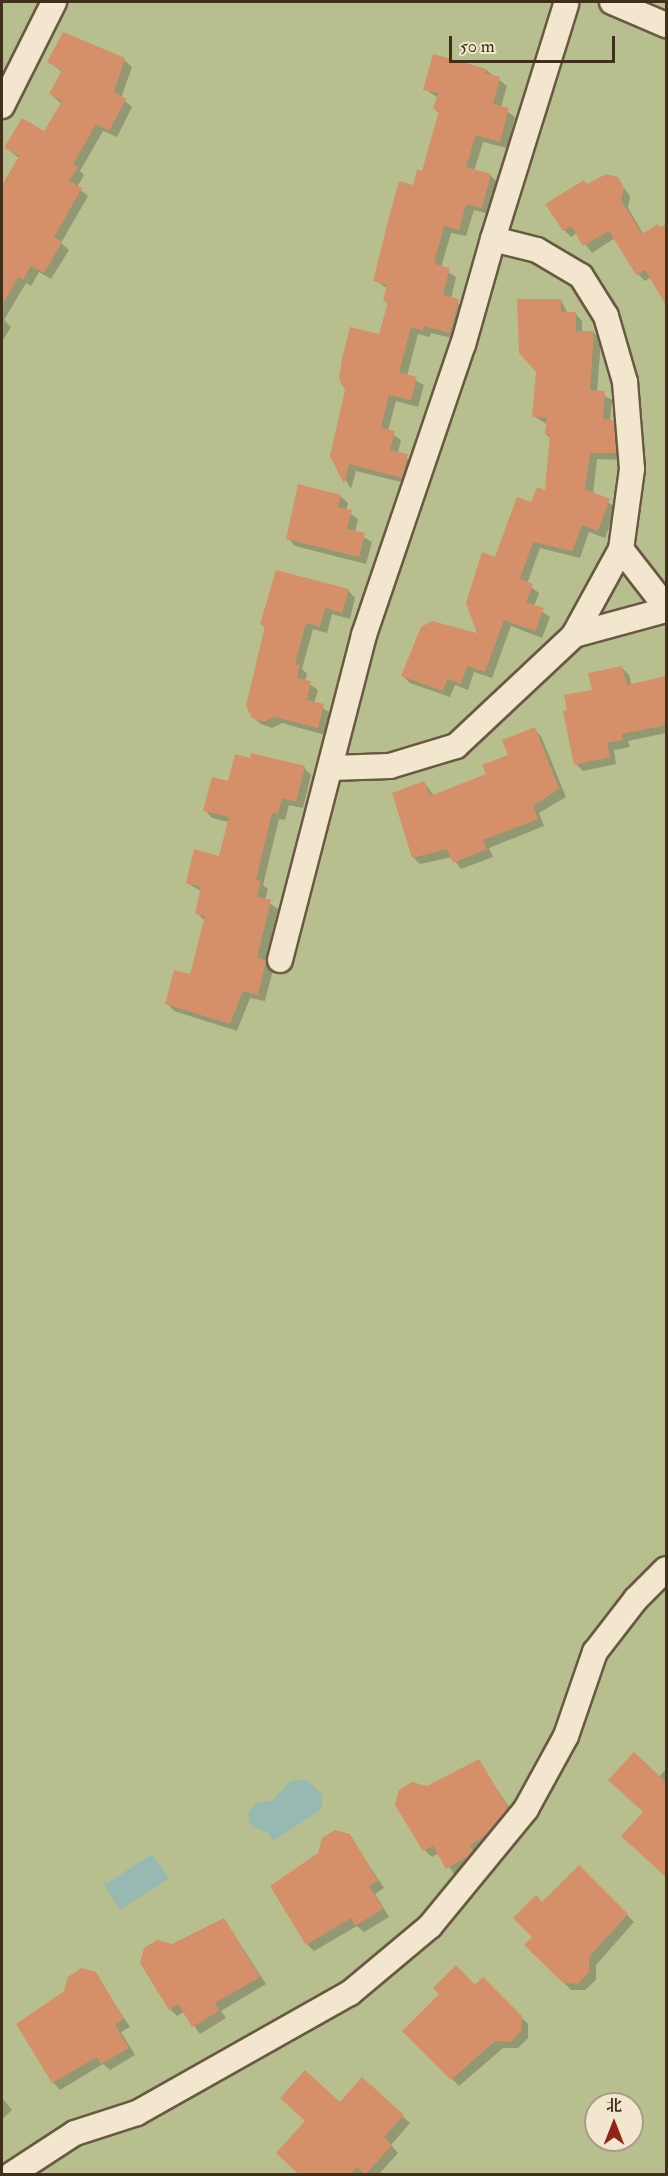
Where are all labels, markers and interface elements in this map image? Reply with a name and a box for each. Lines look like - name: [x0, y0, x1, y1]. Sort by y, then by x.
- scale bar: [452, 24, 618, 62]
- text: 50 m: [460, 35, 495, 58]
- north arrow: [584, 2092, 644, 2152]
- text: 北: [606, 2096, 622, 2116]

